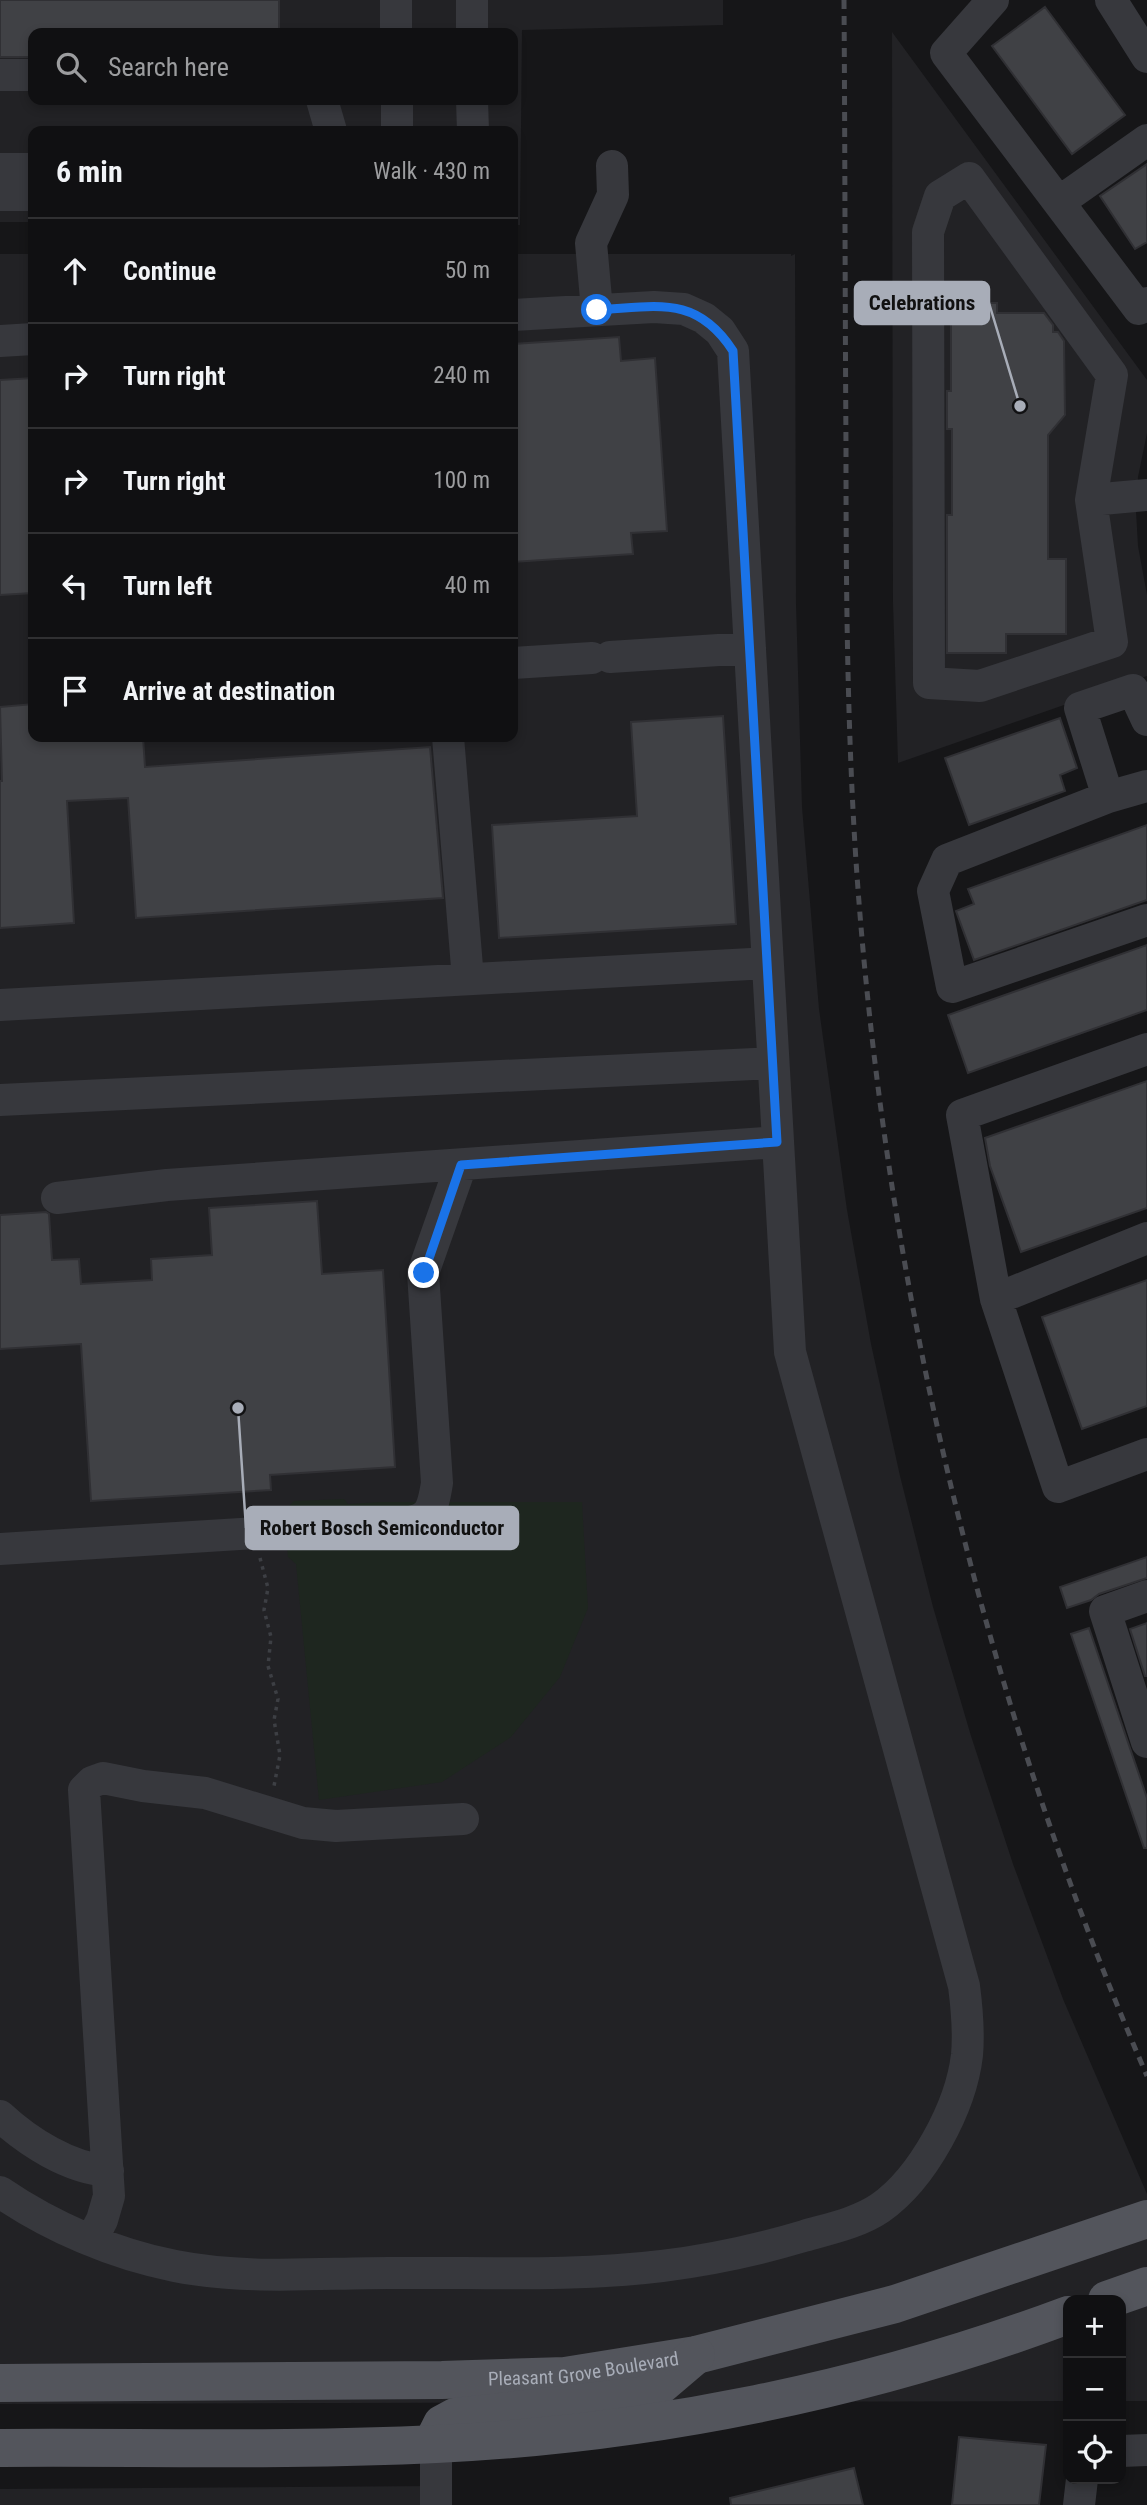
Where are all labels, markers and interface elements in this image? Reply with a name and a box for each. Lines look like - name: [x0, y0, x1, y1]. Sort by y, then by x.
- search box: [28, 28, 518, 105]
- icon: search: [52, 48, 90, 86]
- text: Search here: [108, 52, 229, 82]
- text: 6 min: [56, 154, 123, 189]
- text: Walk · 430 m: [373, 158, 490, 185]
- icon: ahead: [56, 252, 94, 290]
- text: Continue: [123, 256, 216, 286]
- text: 50 m: [445, 257, 490, 284]
- callout: Celebrations: [855, 282, 989, 324]
- text: Celebrations: [869, 291, 975, 315]
- route start: [581, 294, 612, 325]
- icon: right: [56, 357, 94, 395]
- text: Turn right: [123, 361, 225, 391]
- text: 240 m: [433, 362, 490, 389]
- icon: right: [56, 462, 94, 500]
- text: Turn right: [123, 466, 225, 496]
- text: 100 m: [433, 467, 490, 494]
- icon: left: [56, 567, 94, 605]
- text: Turn left: [123, 571, 212, 601]
- text: 40 m: [445, 572, 490, 599]
- icon: arrive: [56, 672, 94, 710]
- text: Arrive at destination: [123, 676, 335, 706]
- route end: [408, 1257, 439, 1288]
- callout: Robert Bosch Semiconductor: [246, 1507, 518, 1549]
- text: Robert Bosch Semiconductor: [260, 1516, 504, 1540]
- map controls: [1063, 2295, 1126, 2484]
- button: +: [1063, 2295, 1126, 2358]
- street label: Pleasant Grove Boulevard: [488, 2347, 680, 2390]
- button: −: [1063, 2358, 1126, 2421]
- button: locate: [1063, 2421, 1126, 2484]

